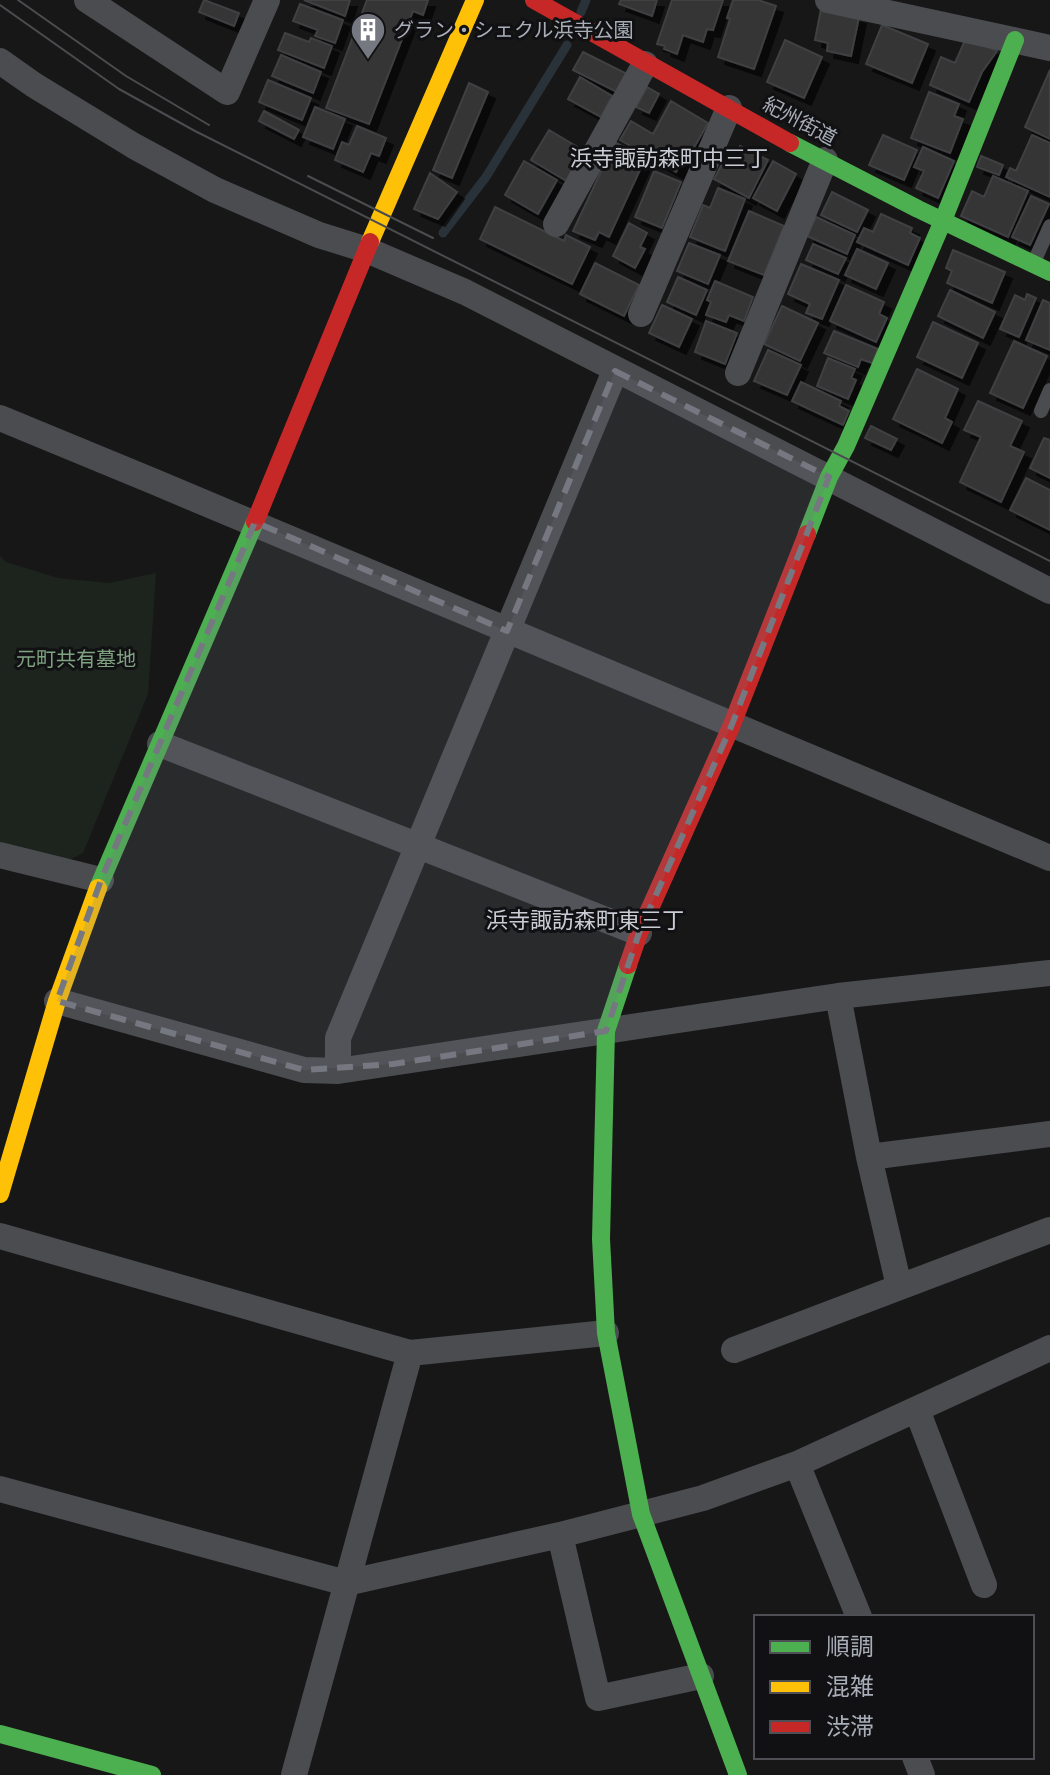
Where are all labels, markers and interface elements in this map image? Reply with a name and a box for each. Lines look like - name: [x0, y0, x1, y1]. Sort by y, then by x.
- building icon: グラン・シェクル浜寺公園: [349, 11, 387, 61]
- place label: グラン・シェクル浜寺公園: [394, 17, 633, 44]
- street label: 紀州街道: [758, 91, 841, 152]
- district label: 浜寺諏訪森町中三丁: [570, 144, 768, 174]
- park label: 元町共有墓地: [16, 646, 136, 673]
- district label: 浜寺諏訪森町東三丁: [486, 906, 684, 936]
- legend: [754, 1615, 1034, 1759]
- text: 順調: [826, 1631, 874, 1663]
- text: 混雑: [826, 1671, 874, 1703]
- text: 渋滞: [826, 1711, 874, 1743]

